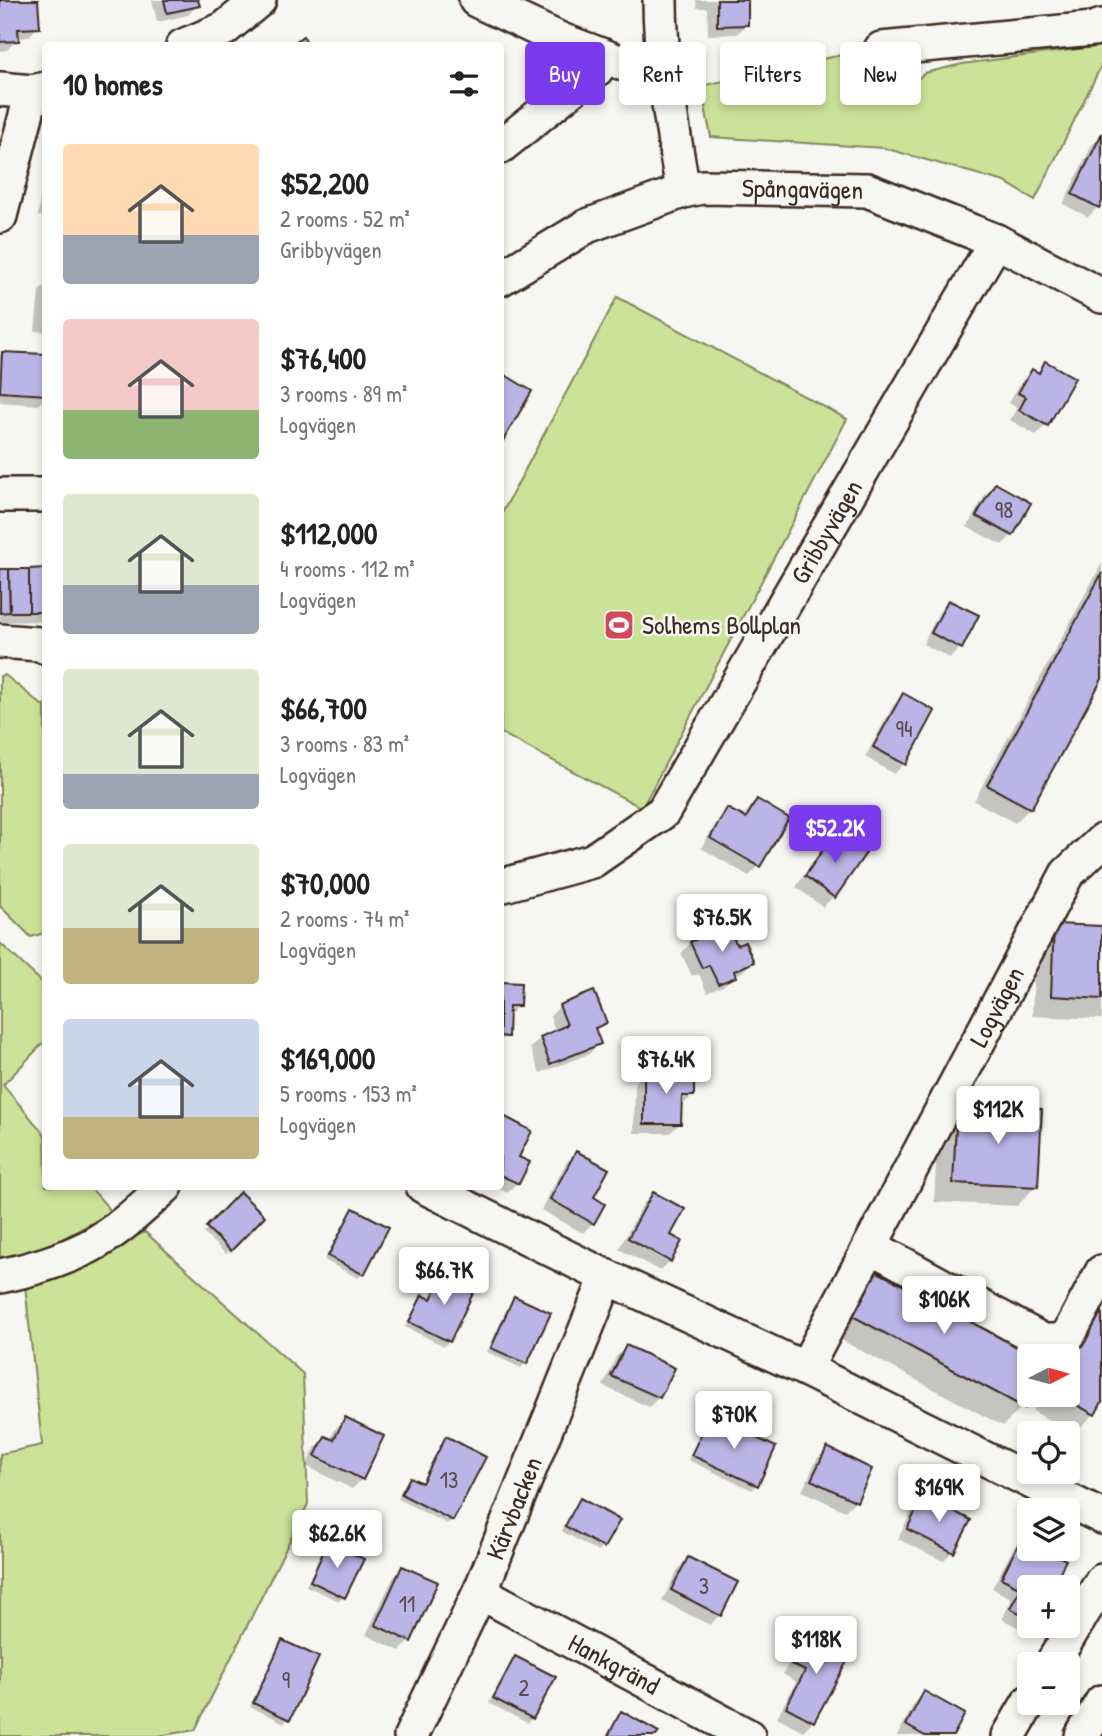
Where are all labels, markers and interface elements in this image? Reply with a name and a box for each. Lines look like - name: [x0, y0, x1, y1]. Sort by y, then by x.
- chip: Buy: [525, 42, 605, 105]
- chip: Rent: [619, 42, 706, 105]
- chip: Filters: [720, 42, 826, 105]
- chip: New: [840, 42, 921, 105]
- text: 10 homes: [63, 64, 163, 104]
- icon: filters: [445, 65, 483, 103]
- text: $52,200: [280, 163, 369, 203]
- street label: Spångavägen: [742, 170, 863, 207]
- icon: home: [119, 172, 203, 256]
- text: 2 rooms · 52 m²: [280, 203, 410, 234]
- text: Gribbyvägen: [280, 234, 382, 265]
- text: $76,400: [280, 338, 366, 378]
- icon: home: [119, 347, 203, 431]
- text: 3 rooms · 89 m²: [280, 378, 407, 409]
- text: Logvägen: [280, 409, 356, 440]
- street label: Gribbyvägen: [782, 473, 870, 590]
- house number: 98: [995, 494, 1013, 525]
- text: $112,000: [280, 513, 377, 553]
- icon: home: [119, 522, 203, 606]
- text: 4 rooms · 112 m²: [280, 553, 415, 584]
- text: Logvägen: [280, 584, 356, 615]
- place label: Solhems Bollplan: [642, 607, 801, 642]
- sports icon: Solhems Bollplan: [602, 608, 636, 642]
- text: $66,700: [280, 688, 367, 728]
- icon: home: [119, 697, 203, 781]
- house number: 94: [895, 713, 913, 744]
- text: 3 rooms · 83 m²: [280, 728, 409, 759]
- text: Logvägen: [280, 759, 356, 790]
- pin: $52.2K: [778, 806, 892, 865]
- text: $52.2K: [805, 812, 865, 843]
- text: $70,000: [280, 863, 370, 903]
- icon: home: [119, 872, 203, 956]
- pin: $76.5K: [665, 894, 779, 954]
- text: $76.5K: [693, 901, 751, 932]
- text: 2 rooms · 74 m²: [280, 903, 409, 934]
- text: Logvägen: [280, 934, 356, 965]
- street label: Logvägen: [961, 960, 1032, 1053]
- pin: $76.4K: [609, 1036, 723, 1096]
- text: $169,000: [280, 1038, 375, 1078]
- text: $76.4K: [637, 1043, 695, 1074]
- icon: home: [119, 1047, 203, 1131]
- text: 5 rooms · 153 m²: [280, 1078, 417, 1109]
- pin: $112K: [949, 1086, 1047, 1146]
- text: $112K: [972, 1093, 1024, 1124]
- text: Logvägen: [280, 1109, 356, 1140]
- pin: $66.7K: [387, 1248, 501, 1307]
- text: $66.7K: [415, 1254, 473, 1285]
- pin: $106K: [895, 1276, 993, 1336]
- text: $106K: [918, 1283, 970, 1314]
- north arrow: [1017, 1344, 1080, 1407]
- map controls: [1017, 1344, 1080, 1715]
- pin: $70K: [693, 1392, 775, 1451]
- text: $70K: [711, 1398, 757, 1429]
- button: locate: [1017, 1421, 1080, 1484]
- street label: Kärvbacken: [477, 1451, 550, 1565]
- house number: 13: [440, 1464, 458, 1495]
- pin: $169K: [890, 1464, 988, 1524]
- text: $169K: [914, 1471, 964, 1502]
- button: layers: [1017, 1498, 1080, 1561]
- pin: $62.6K: [280, 1510, 394, 1570]
- text: $62.6K: [308, 1517, 366, 1548]
- house number: 3: [699, 1570, 709, 1601]
- button: +: [1017, 1575, 1080, 1638]
- house number: 11: [399, 1588, 415, 1619]
- pin: $118K: [767, 1616, 865, 1676]
- text: $118K: [791, 1623, 841, 1654]
- street label: Hankgränd: [562, 1625, 666, 1702]
- button: −: [1017, 1652, 1080, 1715]
- house number: 9: [282, 1664, 290, 1695]
- house number: 2: [519, 1672, 530, 1703]

